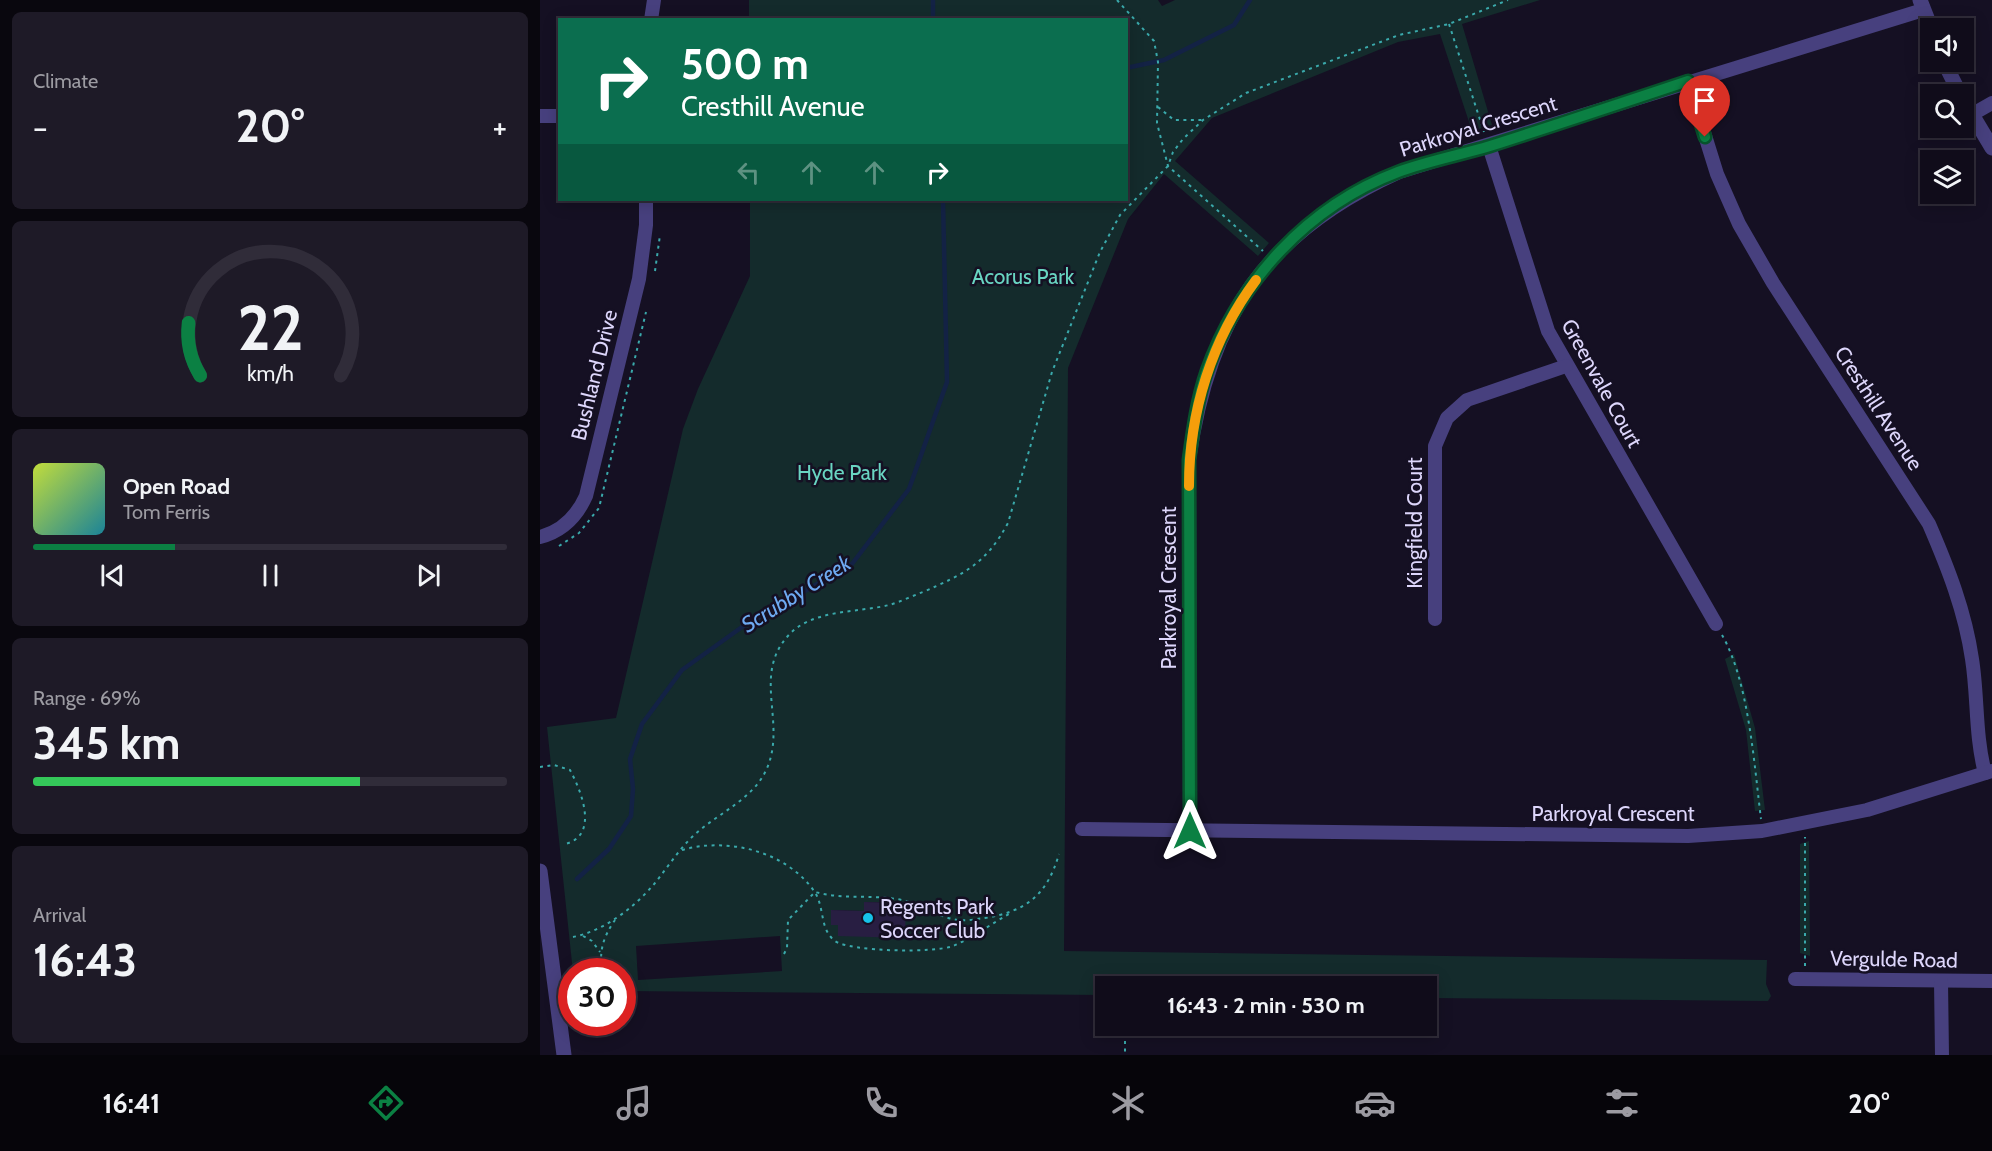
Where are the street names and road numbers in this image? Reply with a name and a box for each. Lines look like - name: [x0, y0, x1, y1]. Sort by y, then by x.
- street label: Parkroyal Crescent: [1396, 90, 1560, 162]
- street label: Bushland Drive: [566, 307, 622, 443]
- street label: Greenvale Court: [1556, 314, 1648, 452]
- street label: Cresthill Avenue: [1830, 341, 1928, 475]
- street label: Kingfield Court: [1402, 457, 1427, 589]
- street label: Parkroyal Crescent: [1156, 506, 1181, 670]
- street label: Parkroyal Crescent: [1531, 801, 1695, 826]
- street label: Vergulde Road: [1830, 945, 1958, 973]

